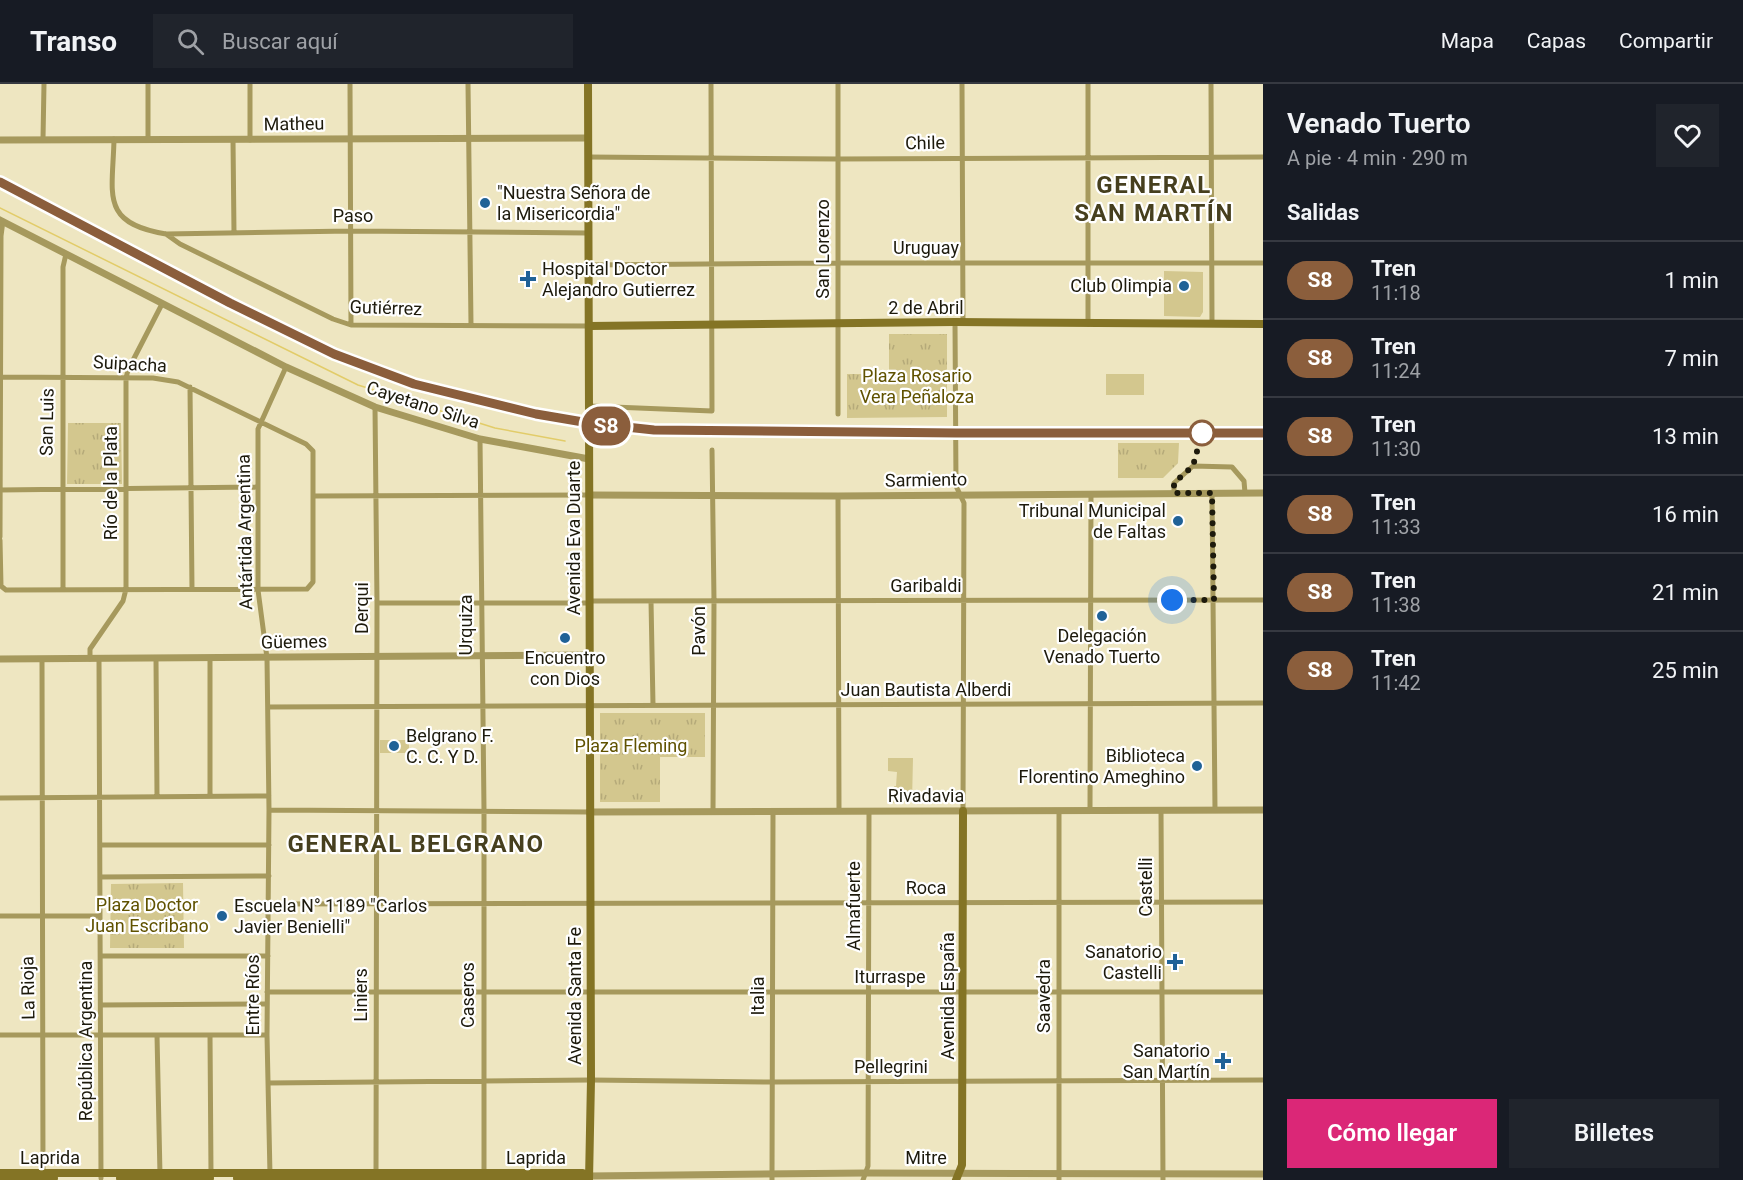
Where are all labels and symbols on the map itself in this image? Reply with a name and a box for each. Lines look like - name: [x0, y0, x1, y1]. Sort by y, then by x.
- street label: Matheu: [263, 112, 325, 135]
- street label: Chile: [905, 132, 945, 153]
- district label: GENERAL SAN MARTÍN: [1074, 171, 1234, 227]
- place label: "Nuestra Señora de la Misericordia": [497, 182, 650, 224]
- marker: "Nuestra Señora de la Misericordia": [478, 196, 492, 210]
- street label: San Lorenzo: [812, 199, 833, 299]
- street label: Paso: [333, 205, 373, 226]
- street label: Uruguay: [893, 237, 959, 258]
- place label: Hospital Doctor Alejandro Gutierrez: [542, 258, 695, 300]
- marker: Hospital Doctor Alejandro Gutierrez: [519, 270, 537, 288]
- place label: Club Olimpia: [1070, 275, 1172, 296]
- marker: Club Olimpia: [1177, 279, 1191, 293]
- street label: Gutiérrez: [349, 296, 423, 319]
- street label: 2 de Abril: [888, 297, 964, 318]
- street label: Suipacha: [93, 351, 168, 376]
- park label: Plaza Rosario Vera Peñaloza: [860, 365, 974, 407]
- street label: Cayetano Silva: [364, 376, 482, 433]
- street label: San Luis: [35, 388, 58, 456]
- line badge: S8: [579, 406, 633, 446]
- unlabelled marker: [1189, 420, 1215, 446]
- street label: Río de la Plata: [100, 426, 121, 540]
- street label: Antártida Argentina: [233, 454, 256, 610]
- street label: Avenida Eva Duarte: [563, 461, 584, 615]
- street label: Sarmiento: [885, 468, 967, 491]
- place label: Tribunal Municipal de Faltas: [1019, 500, 1166, 542]
- marker: Tribunal Municipal de Faltas: [1171, 514, 1185, 528]
- street label: Garibaldi: [890, 575, 962, 596]
- street label: Derqui: [351, 582, 372, 634]
- your location: [1157, 585, 1187, 615]
- street label: Urquiza: [455, 595, 476, 655]
- street label: Pavón: [688, 606, 709, 656]
- marker: Delegación Venado Tuerto: [1095, 609, 1109, 623]
- place label: Delegación Venado Tuerto: [1044, 625, 1160, 667]
- street label: Güemes: [261, 630, 327, 653]
- marker: Encuentro con Dios: [558, 631, 572, 645]
- place label: Encuentro con Dios: [524, 647, 606, 689]
- street label: Juan Bautista Alberdi: [841, 679, 1011, 700]
- place label: Belgrano F. C. C. Y D.: [406, 725, 494, 767]
- park label: Plaza Fleming: [575, 735, 687, 756]
- marker: Belgrano F. C. C. Y D.: [387, 739, 401, 753]
- place label: Biblioteca Florentino Ameghino: [1018, 745, 1185, 787]
- marker: Biblioteca Florentino Ameghino: [1190, 759, 1204, 773]
- street label: Rivadavia: [888, 785, 964, 806]
- district label: GENERAL BELGRANO: [287, 830, 545, 858]
- street label: Castelli: [1135, 857, 1156, 917]
- street label: Almafuerte: [843, 861, 864, 951]
- street label: Roca: [906, 877, 946, 898]
- park label: Plaza Doctor Juan Escribano: [85, 894, 209, 936]
- place label: Escuela N° 1189 "Carlos Javier Benielli": [234, 895, 427, 937]
- marker: Escuela N° 1189 "Carlos Javier Benielli": [215, 909, 229, 923]
- street label: Avenida Santa Fe: [564, 927, 585, 1065]
- street label: Avenida España: [937, 932, 958, 1060]
- place label: Sanatorio Castelli: [1085, 941, 1162, 983]
- marker: Sanatorio Castelli: [1166, 953, 1184, 971]
- street label: Entre Ríos: [242, 954, 263, 1036]
- street label: La Rioja: [16, 956, 39, 1020]
- street label: Saavedra: [1033, 959, 1054, 1033]
- street label: República Argentina: [75, 961, 96, 1121]
- street label: Caseros: [457, 962, 478, 1028]
- street label: Iturraspe: [854, 966, 926, 987]
- street label: Liniers: [350, 968, 371, 1022]
- street label: Italia: [747, 976, 768, 1016]
- place label: Sanatorio San Martín: [1123, 1040, 1210, 1082]
- marker: Sanatorio San Martín: [1214, 1052, 1232, 1070]
- street label: Pellegrini: [854, 1056, 928, 1077]
- street label: Laprida: [20, 1147, 80, 1168]
- street label: Laprida: [506, 1147, 566, 1168]
- street label: Mitre: [905, 1147, 947, 1168]

